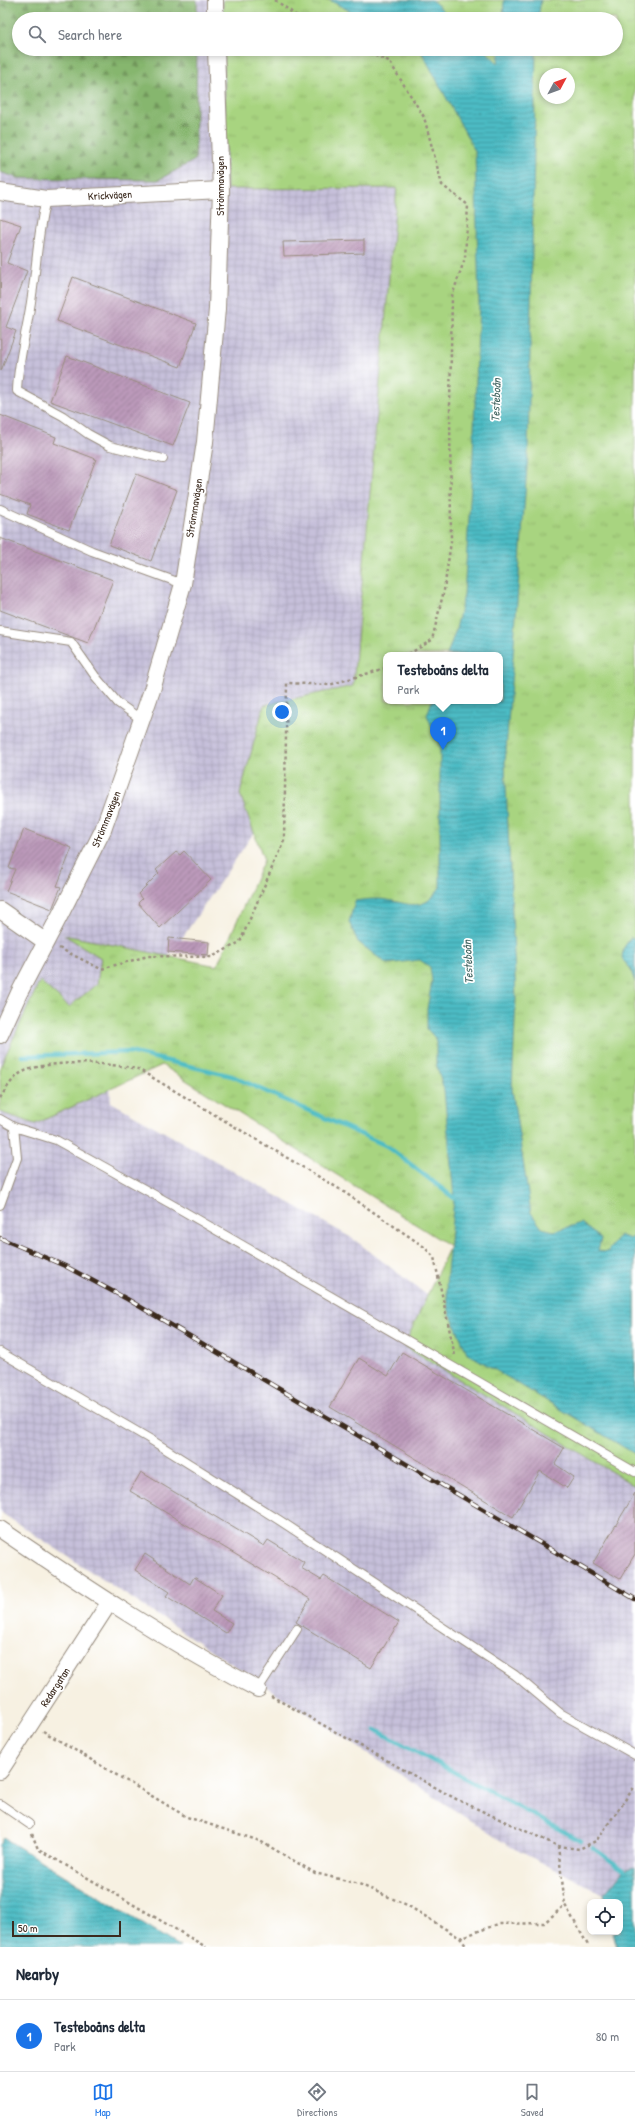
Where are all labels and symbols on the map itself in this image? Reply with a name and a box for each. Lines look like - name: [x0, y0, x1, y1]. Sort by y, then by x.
- north arrow: [539, 68, 575, 104]
- street label: Strömmavägen: [213, 156, 227, 216]
- street label: Krickvägen: [88, 187, 132, 203]
- water label: Testeboån: [486, 376, 505, 422]
- street label: Strömmavägen: [182, 477, 206, 539]
- your location: [272, 702, 292, 722]
- pin: 1: [430, 717, 456, 750]
- street label: Strömmavägen: [88, 789, 124, 849]
- water label: Testeboån: [458, 938, 477, 984]
- street label: Redargatan: [37, 1665, 73, 1709]
- scale bar: [12, 1919, 121, 1938]

